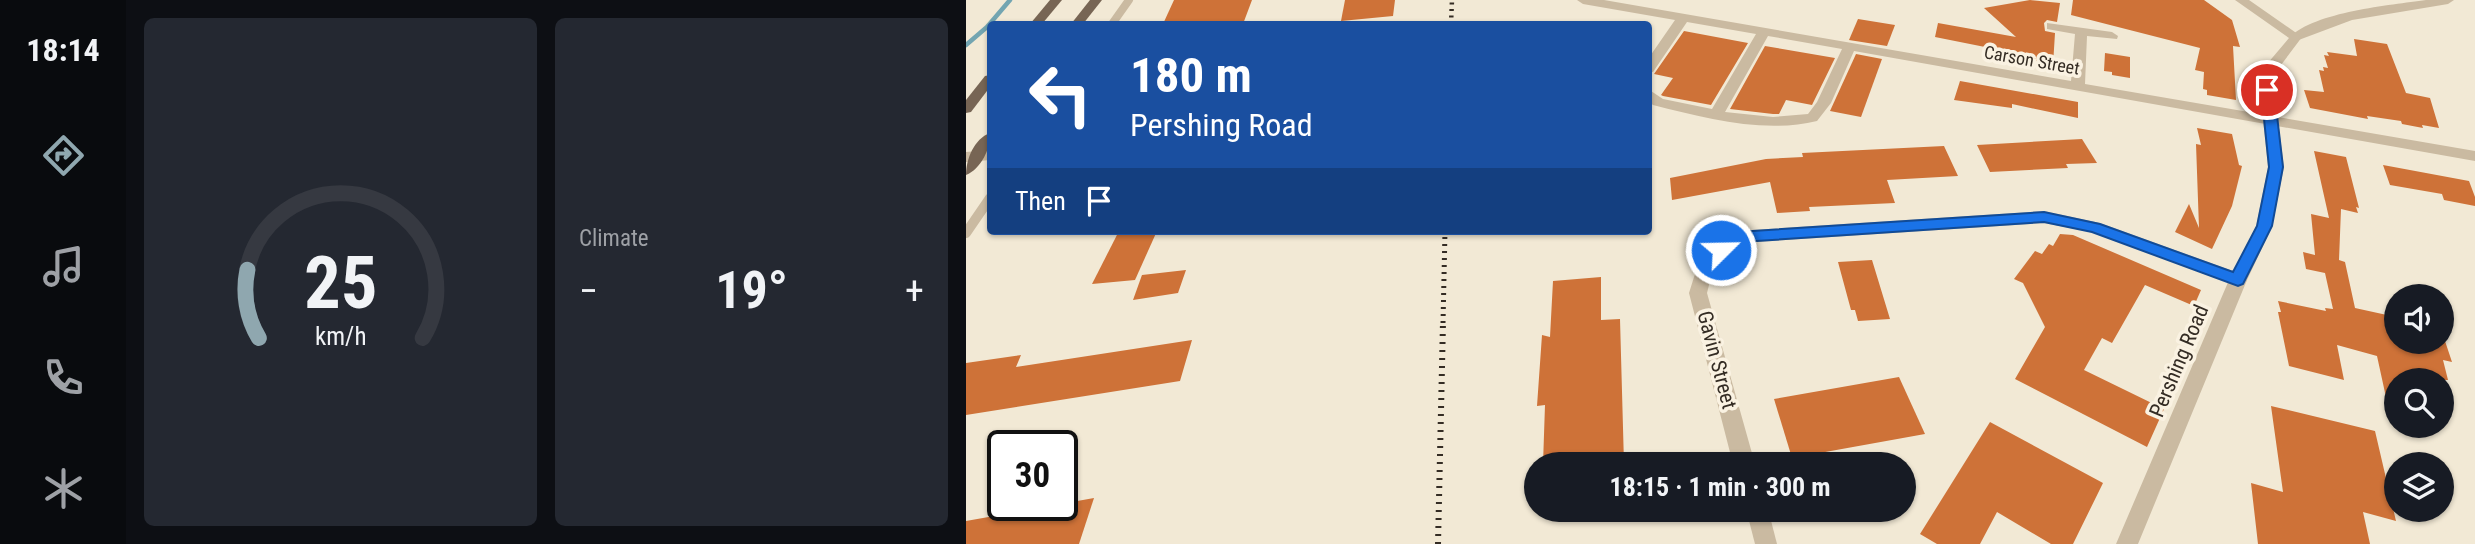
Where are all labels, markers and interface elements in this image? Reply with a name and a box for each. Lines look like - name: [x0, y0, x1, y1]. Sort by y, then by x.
- text: 18:14: [26, 31, 100, 69]
- street label: Carson Street: [1983, 41, 2081, 79]
- text: 180 m: [1130, 47, 1252, 104]
- icon: left: [1015, 49, 1106, 140]
- pin: [2237, 60, 2297, 120]
- icon: arrive: [2248, 71, 2286, 109]
- text: Pershing Road: [1130, 106, 1313, 144]
- icon: directions: [39, 131, 88, 180]
- icon: arrive: [1080, 182, 1118, 220]
- text: Then: [1015, 186, 1066, 216]
- position arrow: [1684, 213, 1758, 287]
- text: Climate: [579, 225, 649, 252]
- text: 25: [304, 240, 377, 326]
- icon: music: [39, 242, 88, 291]
- text: 19°: [715, 260, 788, 321]
- text: −: [579, 269, 598, 313]
- text: +: [905, 269, 924, 313]
- map controls: [2384, 284, 2454, 522]
- button: sound: [2384, 284, 2454, 354]
- street label: Pershing Road: [2145, 301, 2213, 421]
- street label: Gavin Street: [1692, 308, 1742, 412]
- text: km/h: [315, 322, 366, 351]
- icon: phone: [39, 353, 88, 402]
- button: search: [2384, 368, 2454, 438]
- speed limit sign: 30: [987, 430, 1078, 521]
- button: layers: [2384, 452, 2454, 522]
- icon: climate: [39, 464, 88, 513]
- text: 18:15 · 1 min · 300 m: [1610, 472, 1830, 502]

